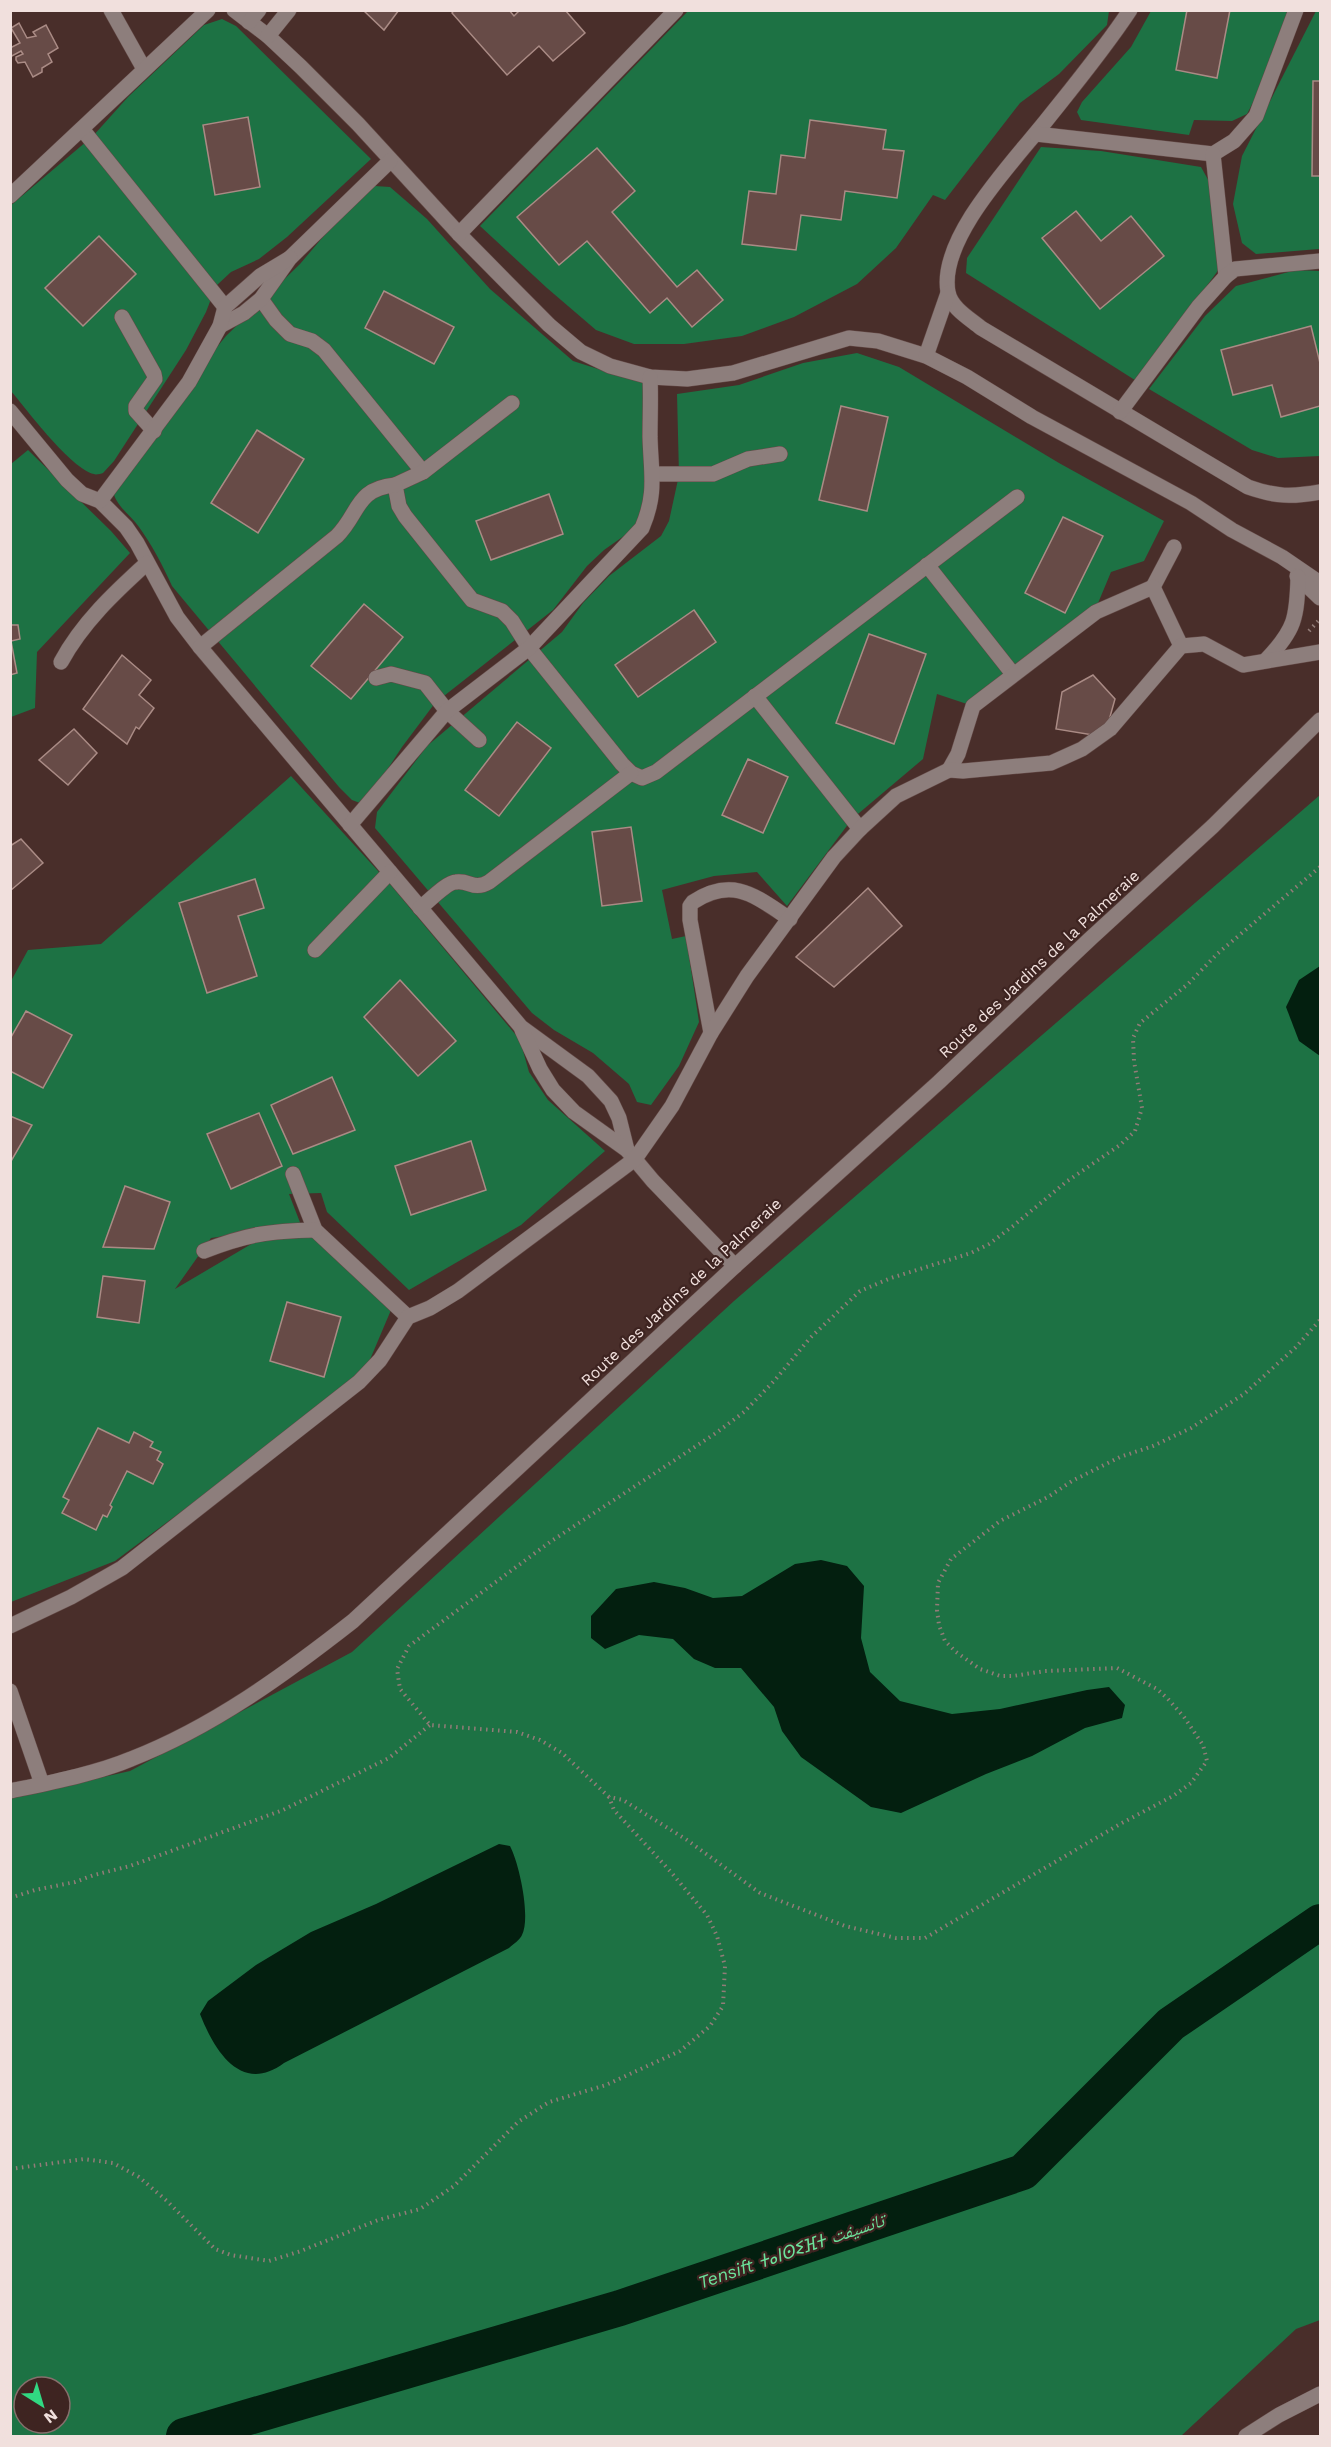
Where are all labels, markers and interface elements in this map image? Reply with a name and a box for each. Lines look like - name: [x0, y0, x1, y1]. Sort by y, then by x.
- street label: Route des Jardins de la Palmeraie: [935, 866, 1143, 1062]
- street label: Route des Jardins de la Palmeraie: [577, 1194, 785, 1390]
- water label: Tensift ⵜⴰⵏⵙⵉⴼⵜ تانسيفت: [695, 2208, 890, 2293]
- north arrow: [12, 2375, 72, 2435]
- text: N: [40, 2405, 61, 2428]

